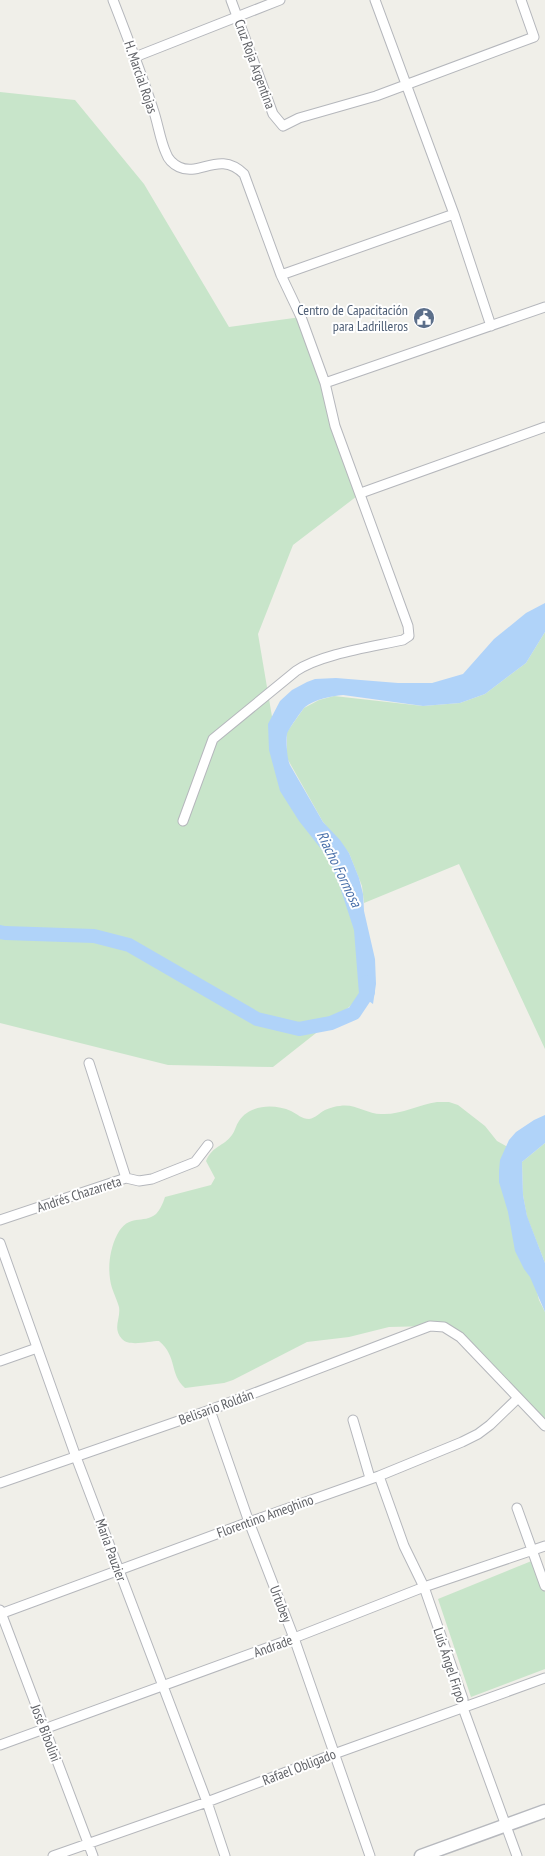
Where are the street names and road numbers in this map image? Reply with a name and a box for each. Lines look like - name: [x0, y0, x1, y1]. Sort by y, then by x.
- street label: Cruz Roja Argentina: [230, 17, 280, 111]
- street label: H. Marcial Rojas: [120, 38, 162, 116]
- street label: Andrés Chazarreta: [34, 1172, 124, 1216]
- street label: Belisario Roldán: [176, 1385, 256, 1429]
- street label: Florentino Ameghino: [214, 1490, 316, 1542]
- street label: María Pauzier: [91, 1516, 131, 1584]
- street label: Urtubey: [266, 1583, 297, 1626]
- street label: Luis Ángel Firpo: [429, 1625, 471, 1705]
- street label: Andrade: [251, 1631, 295, 1661]
- street label: José Bibolini: [26, 1701, 65, 1764]
- street label: Rafael Obligado: [260, 1745, 338, 1789]

